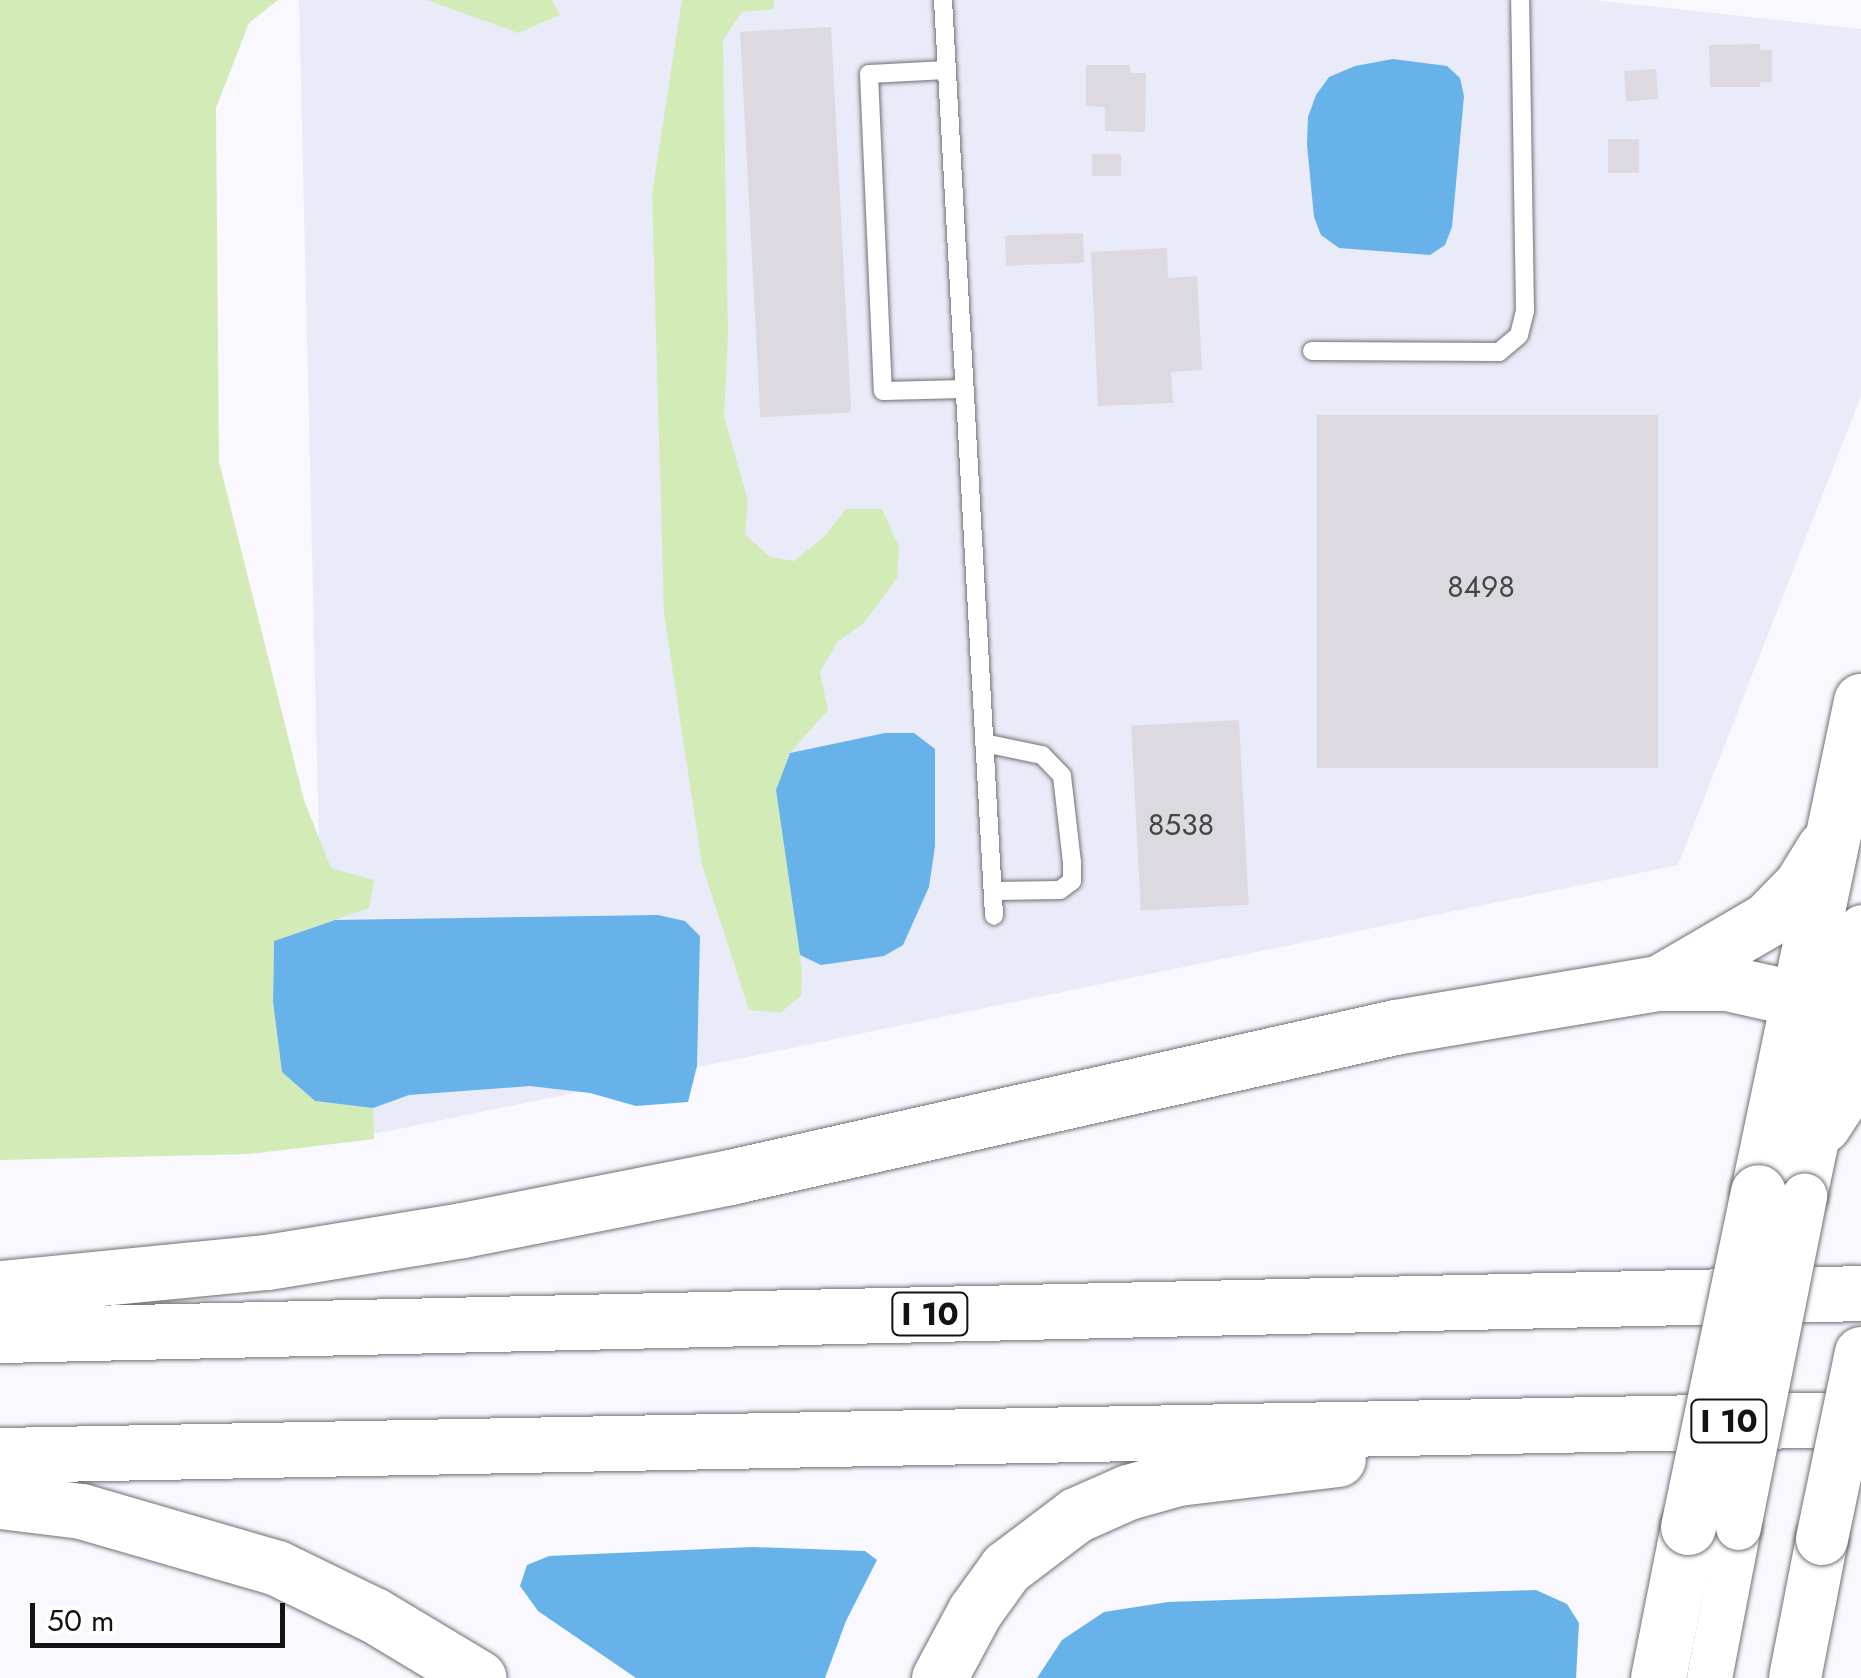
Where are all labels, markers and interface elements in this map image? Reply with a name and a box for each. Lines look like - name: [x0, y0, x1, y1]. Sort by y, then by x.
- house number: 8498: [1447, 569, 1515, 605]
- house number: 8538: [1148, 807, 1214, 843]
- road number: I 10: [890, 1287, 970, 1341]
- road number: I 10: [1689, 1394, 1769, 1448]
- scale bar: [35, 1583, 290, 1645]
- text: 50 m: [47, 1599, 114, 1642]

